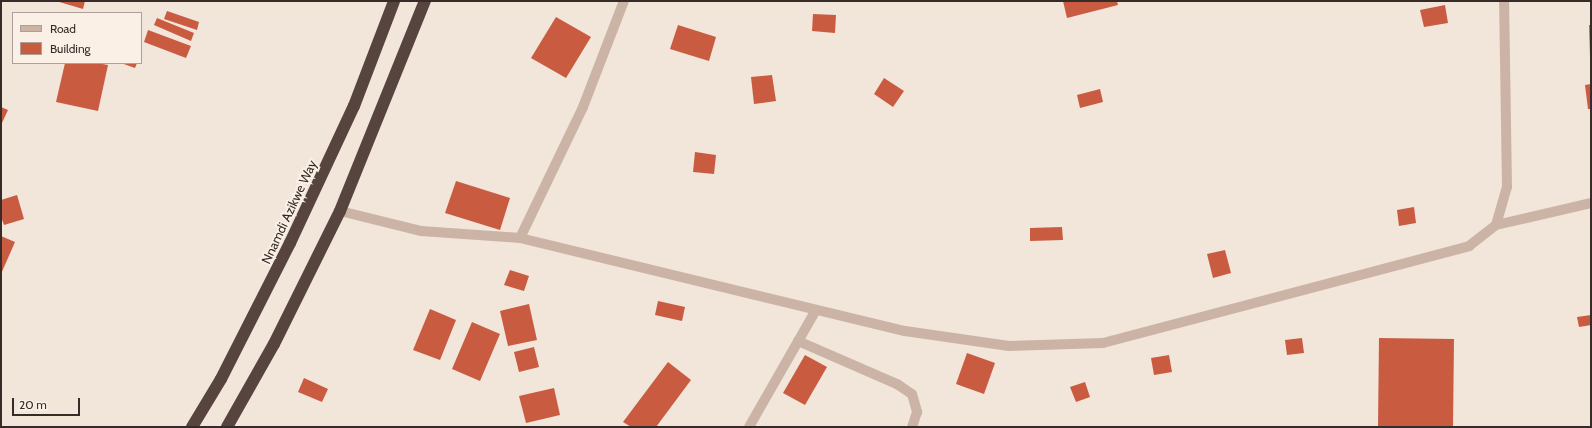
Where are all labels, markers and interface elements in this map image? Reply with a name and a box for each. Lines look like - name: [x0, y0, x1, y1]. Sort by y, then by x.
- legend: [12, 12, 142, 64]
- text: Road: [50, 21, 76, 36]
- text: Building: [50, 41, 91, 56]
- street label: Nnamdi Azikwe Way: [258, 158, 320, 266]
- scale bar: [14, 390, 82, 416]
- text: 20 m: [19, 397, 47, 412]

